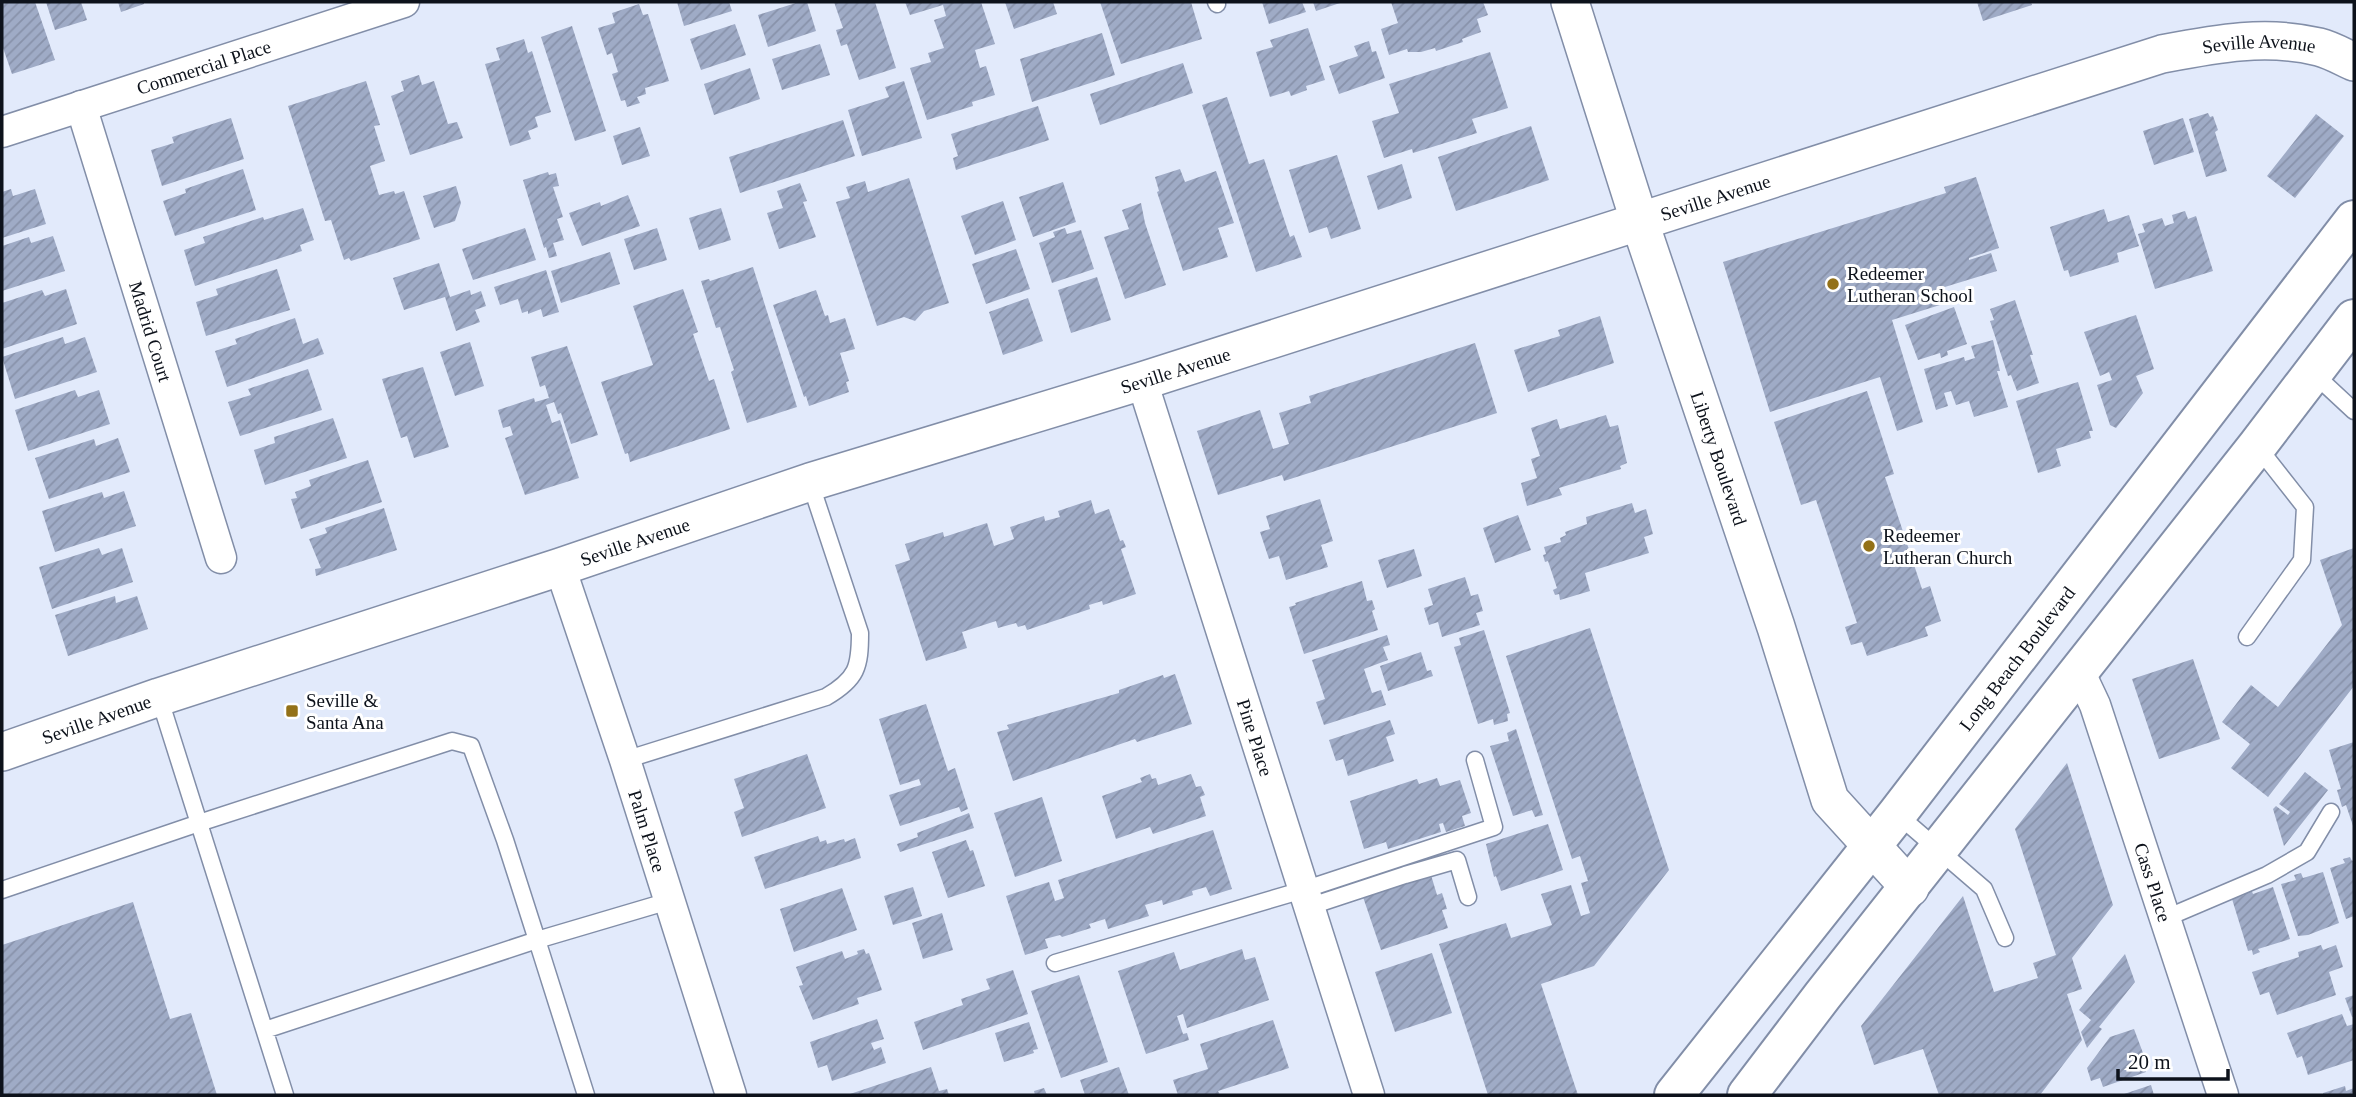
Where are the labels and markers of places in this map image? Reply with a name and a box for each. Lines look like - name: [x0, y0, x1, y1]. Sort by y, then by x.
- place label: Redeemer Lutheran School: [1847, 263, 1973, 306]
- marker: Redeemer Lutheran School: [1825, 276, 1841, 292]
- place label: Redeemer Lutheran Church: [1883, 525, 2013, 568]
- marker: Redeemer Lutheran Church: [1861, 538, 1877, 554]
- place label: Seville & Santa Ana: [306, 690, 384, 733]
- marker: Seville & Santa Ana: [284, 703, 300, 719]

